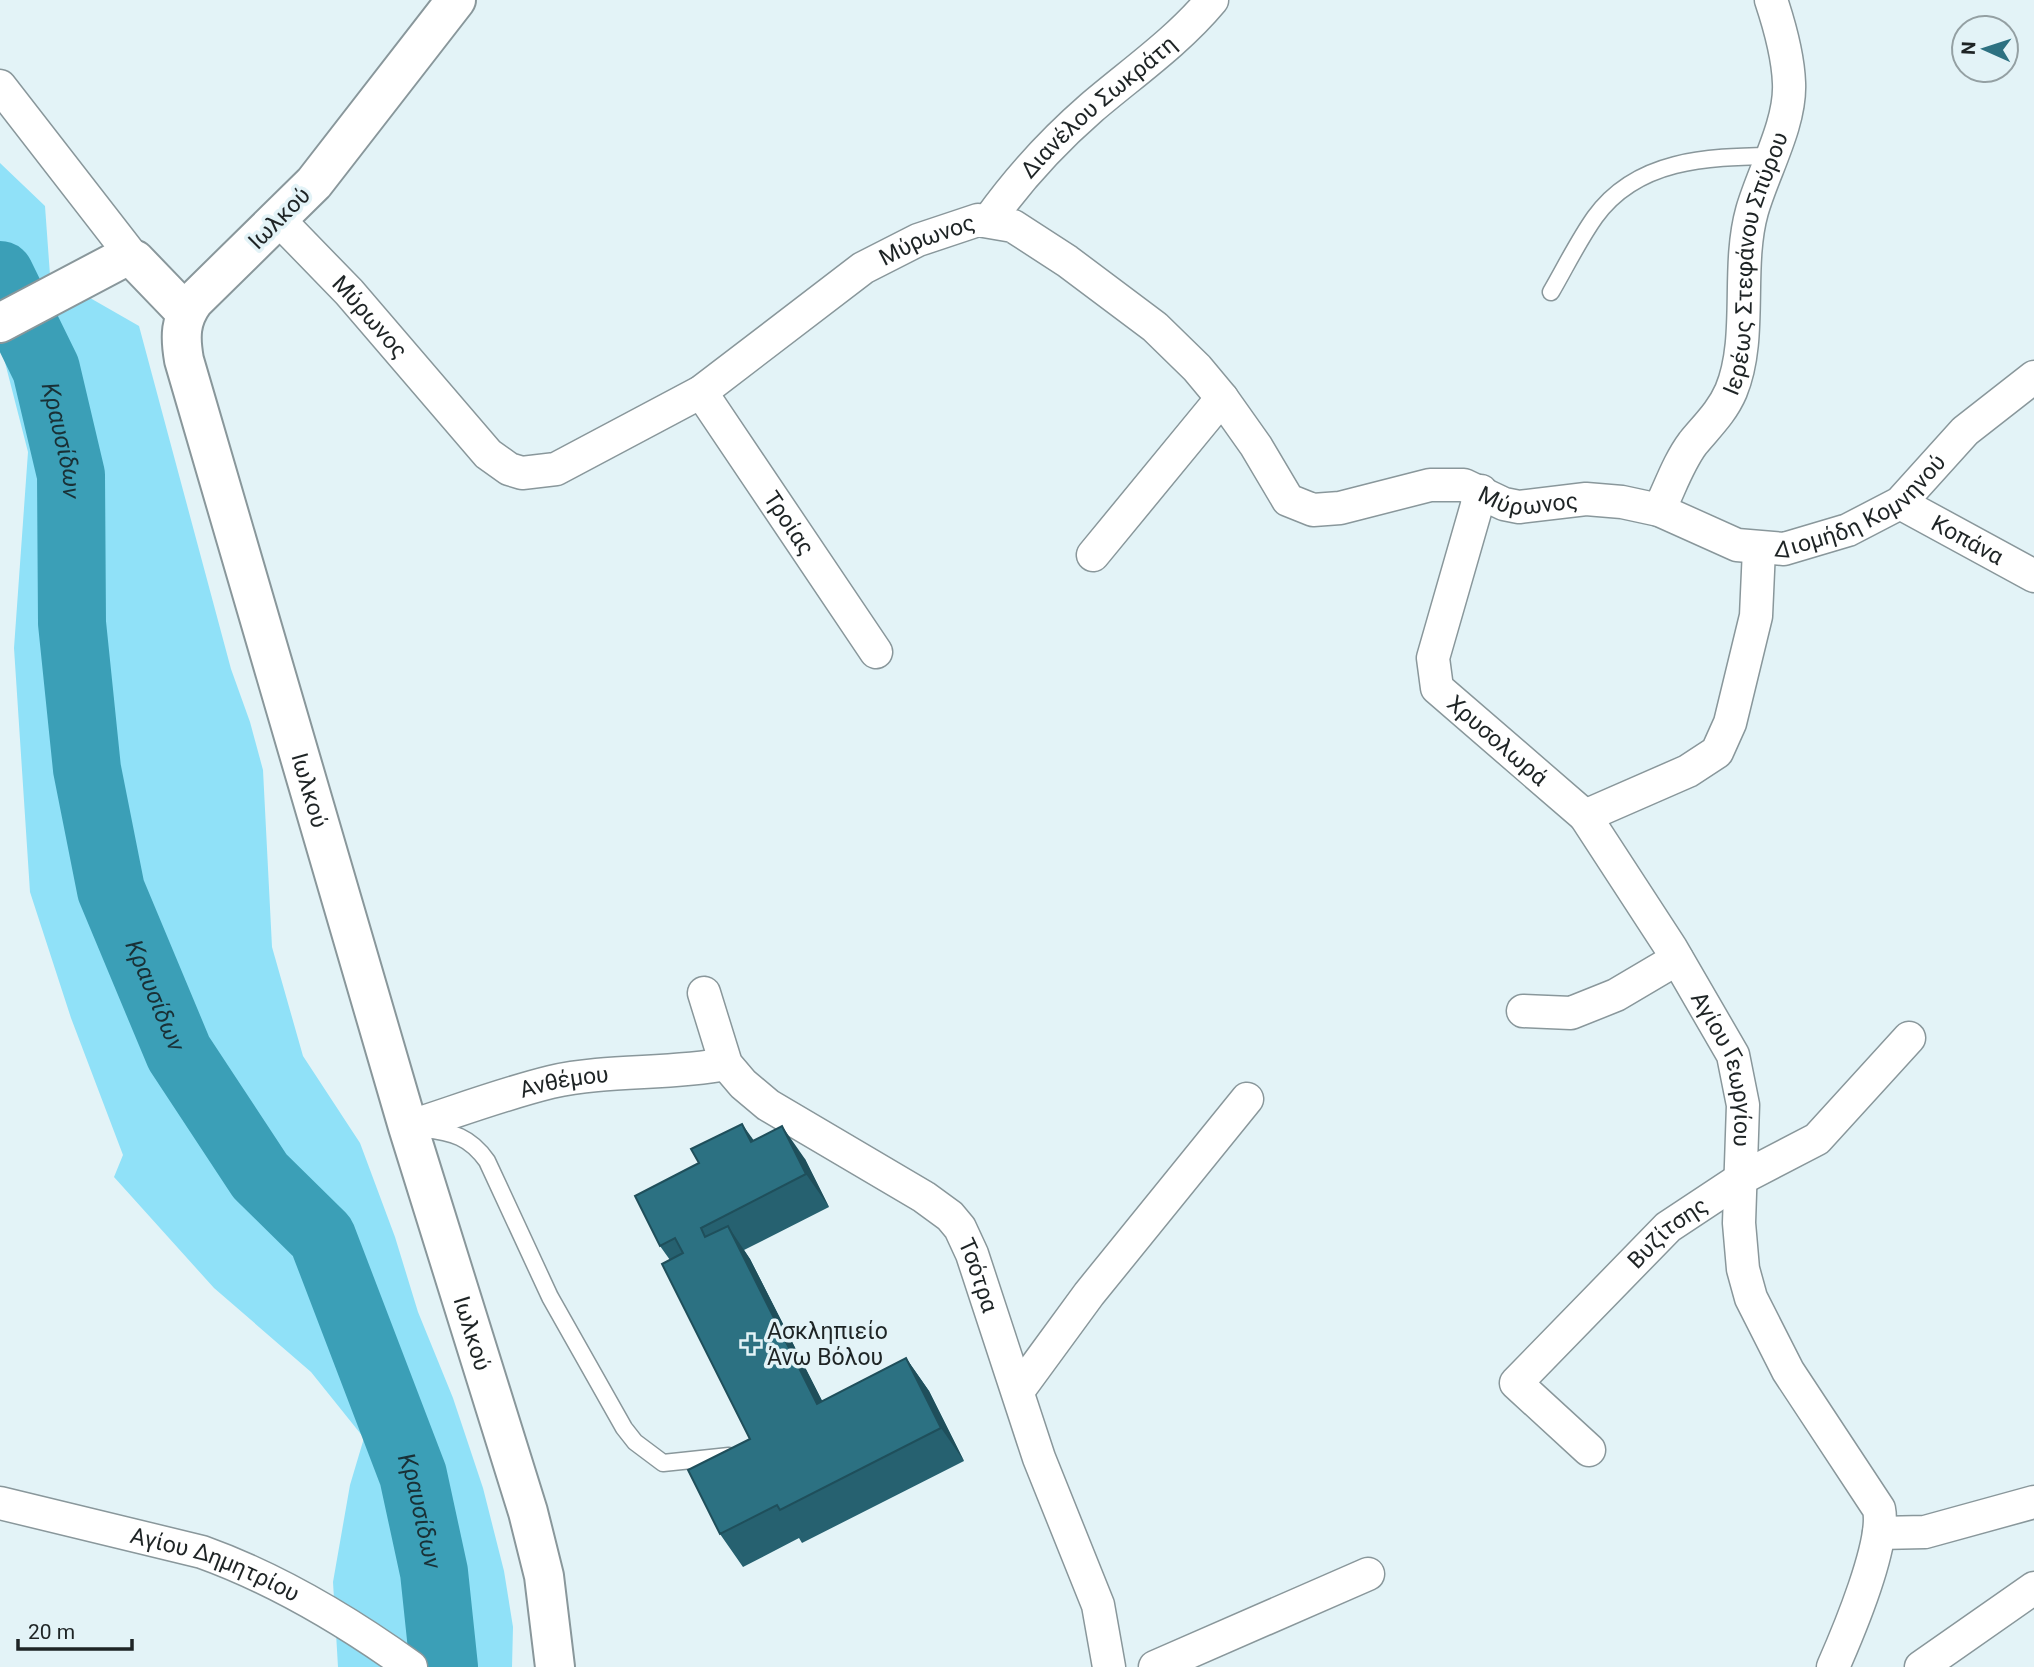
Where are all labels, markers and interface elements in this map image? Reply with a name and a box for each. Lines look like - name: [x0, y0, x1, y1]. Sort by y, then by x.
- north arrow: [1950, 14, 2020, 84]
- street label: Διανέλου Σωκράτη: [1015, 30, 1182, 184]
- text: N: [1957, 41, 1980, 55]
- street label: Ιερέως Στεφάνου Σπύρου: [1718, 129, 1794, 399]
- street label: Ιωλκού: [243, 182, 316, 255]
- street label: Μύρωνος: [875, 209, 978, 272]
- street label: Μύρωνος: [326, 270, 413, 364]
- water label: Κραυσίδων: [36, 380, 85, 499]
- street label: Διομήδη Κομνηνού: [1773, 449, 1951, 564]
- street label: Μύρωνος: [1474, 481, 1579, 521]
- street label: Τροίας: [758, 486, 820, 560]
- street label: Κοπάνα: [1927, 510, 2008, 571]
- street label: Χρυσολωρά: [1441, 690, 1553, 791]
- street label: Ιωλκού: [285, 750, 333, 831]
- water label: Κραυσίδων: [119, 936, 191, 1056]
- street label: Αγίου Γεωργίου: [1685, 987, 1756, 1147]
- street label: Ανθέμου: [517, 1061, 610, 1104]
- street label: Βυζίτσης: [1622, 1192, 1713, 1274]
- street label: Τσότρα: [953, 1234, 1003, 1316]
- street label: Ιωλκού: [448, 1293, 496, 1374]
- place label: Ασκληπιείο Άνω Βόλου: [767, 1318, 888, 1371]
- marker: Ασκληπιείο Άνω Βόλου: [741, 1334, 761, 1354]
- water label: Κραυσίδων: [392, 1449, 447, 1572]
- street label: Αγίου Δημητρίου: [128, 1522, 304, 1608]
- scale bar: [18, 1608, 131, 1652]
- text: 20 m: [28, 1620, 75, 1644]

